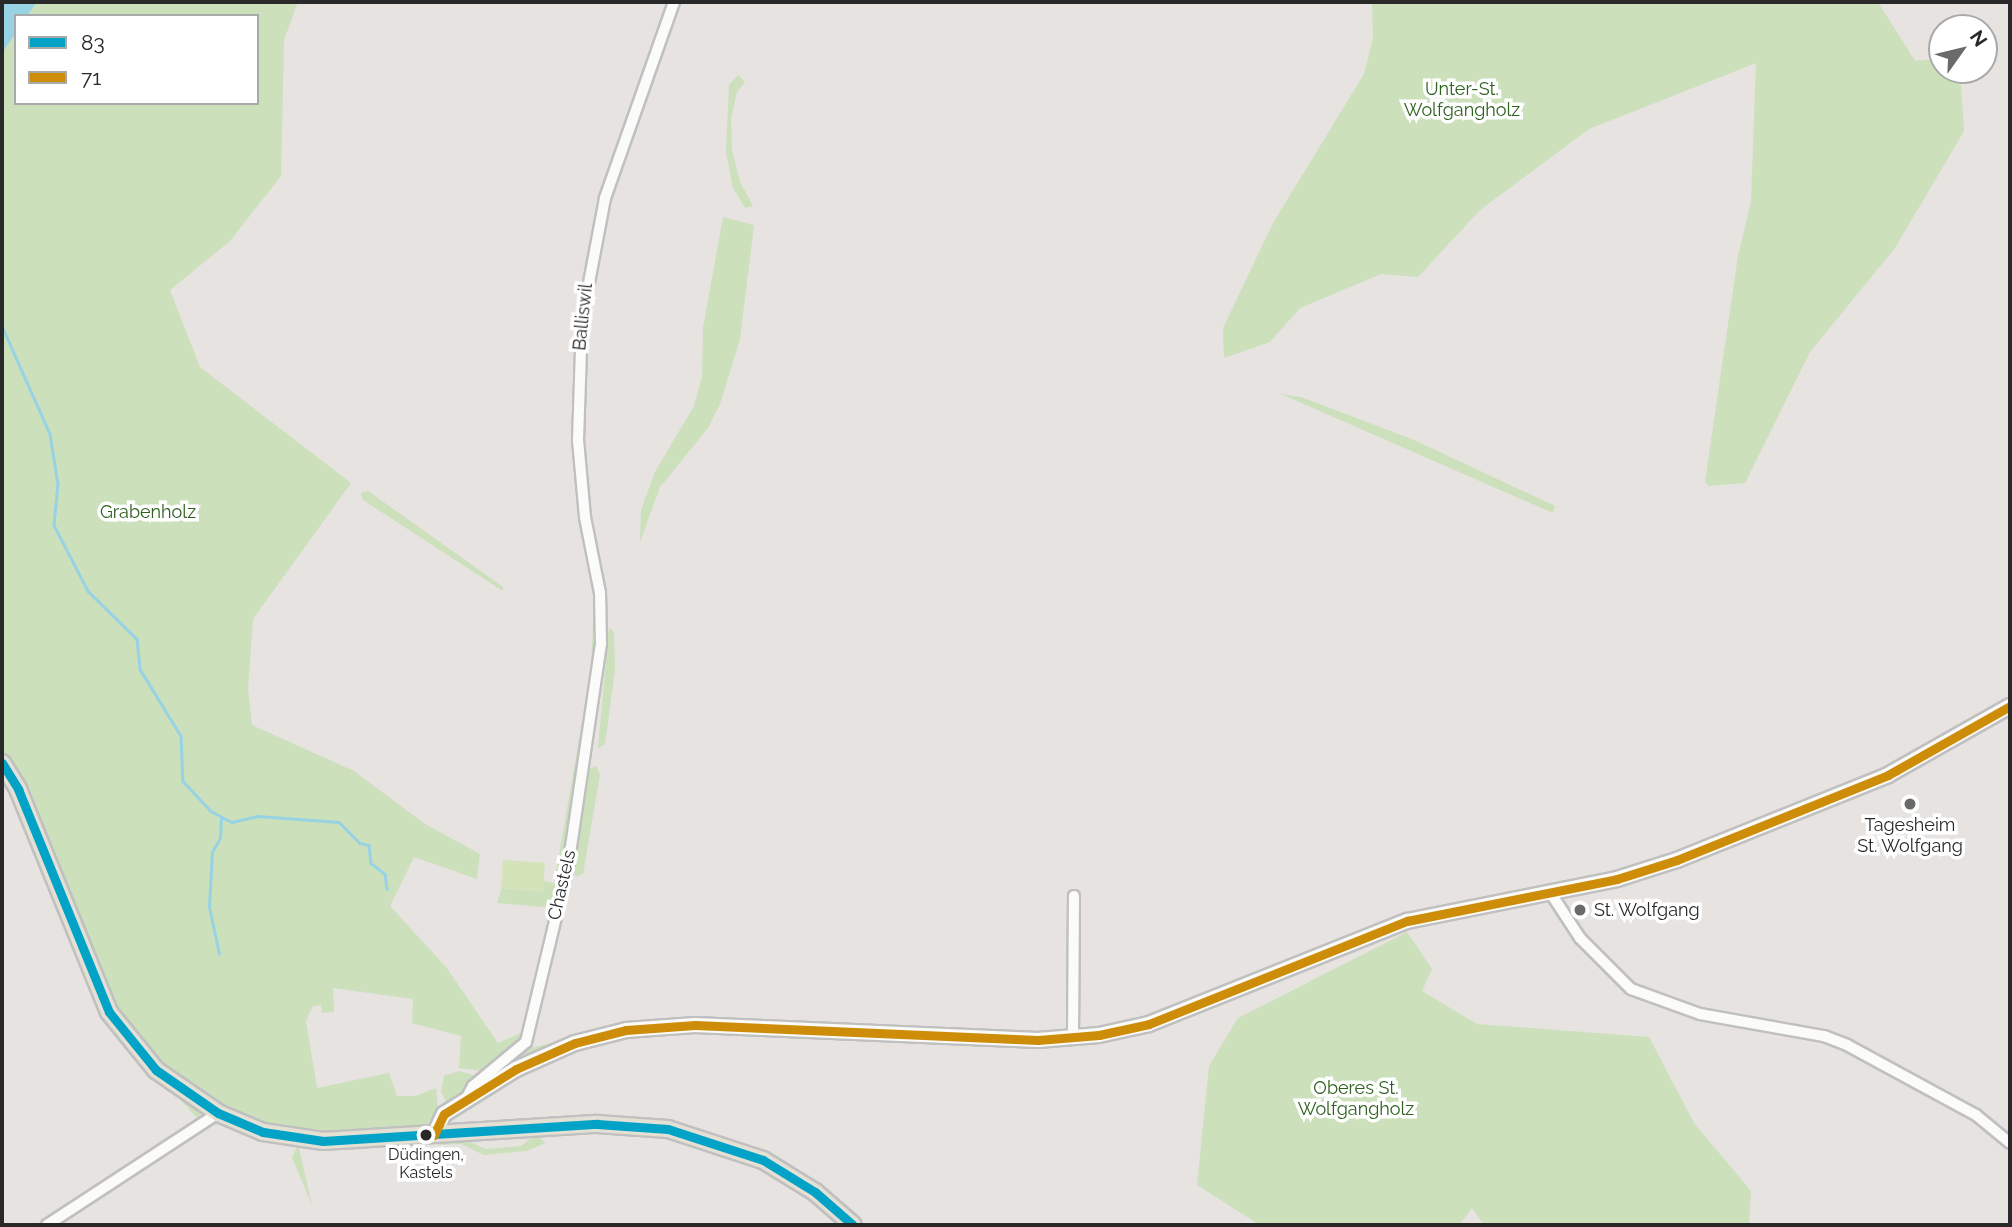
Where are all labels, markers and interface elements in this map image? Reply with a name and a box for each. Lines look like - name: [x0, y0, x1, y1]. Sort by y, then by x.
- legend: [14, 14, 259, 105]
- north arrow: [1928, 14, 1998, 84]
- text: N: [1966, 26, 1992, 51]
- text: 83: [81, 30, 105, 55]
- text: 71: [81, 65, 101, 90]
- park label: Unter-St. Wolfgangholz: [1404, 79, 1520, 122]
- street label: Balliswil: [569, 282, 597, 352]
- park label: Grabenholz: [100, 501, 196, 523]
- marker: Tagesheim St. Wolfgang: [1902, 796, 1918, 812]
- place label: Tagesheim St. Wolfgang: [1857, 815, 1963, 858]
- street label: Chastels: [543, 848, 581, 922]
- place label: St. Wolfgang: [1594, 899, 1700, 921]
- marker: St. Wolfgang: [1572, 902, 1588, 918]
- park label: Oberes St. Wolfgangholz: [1298, 1078, 1414, 1120]
- marker: Düdingen, Kastels: [419, 1128, 433, 1142]
- place label: Düdingen, Kastels: [388, 1145, 464, 1183]

